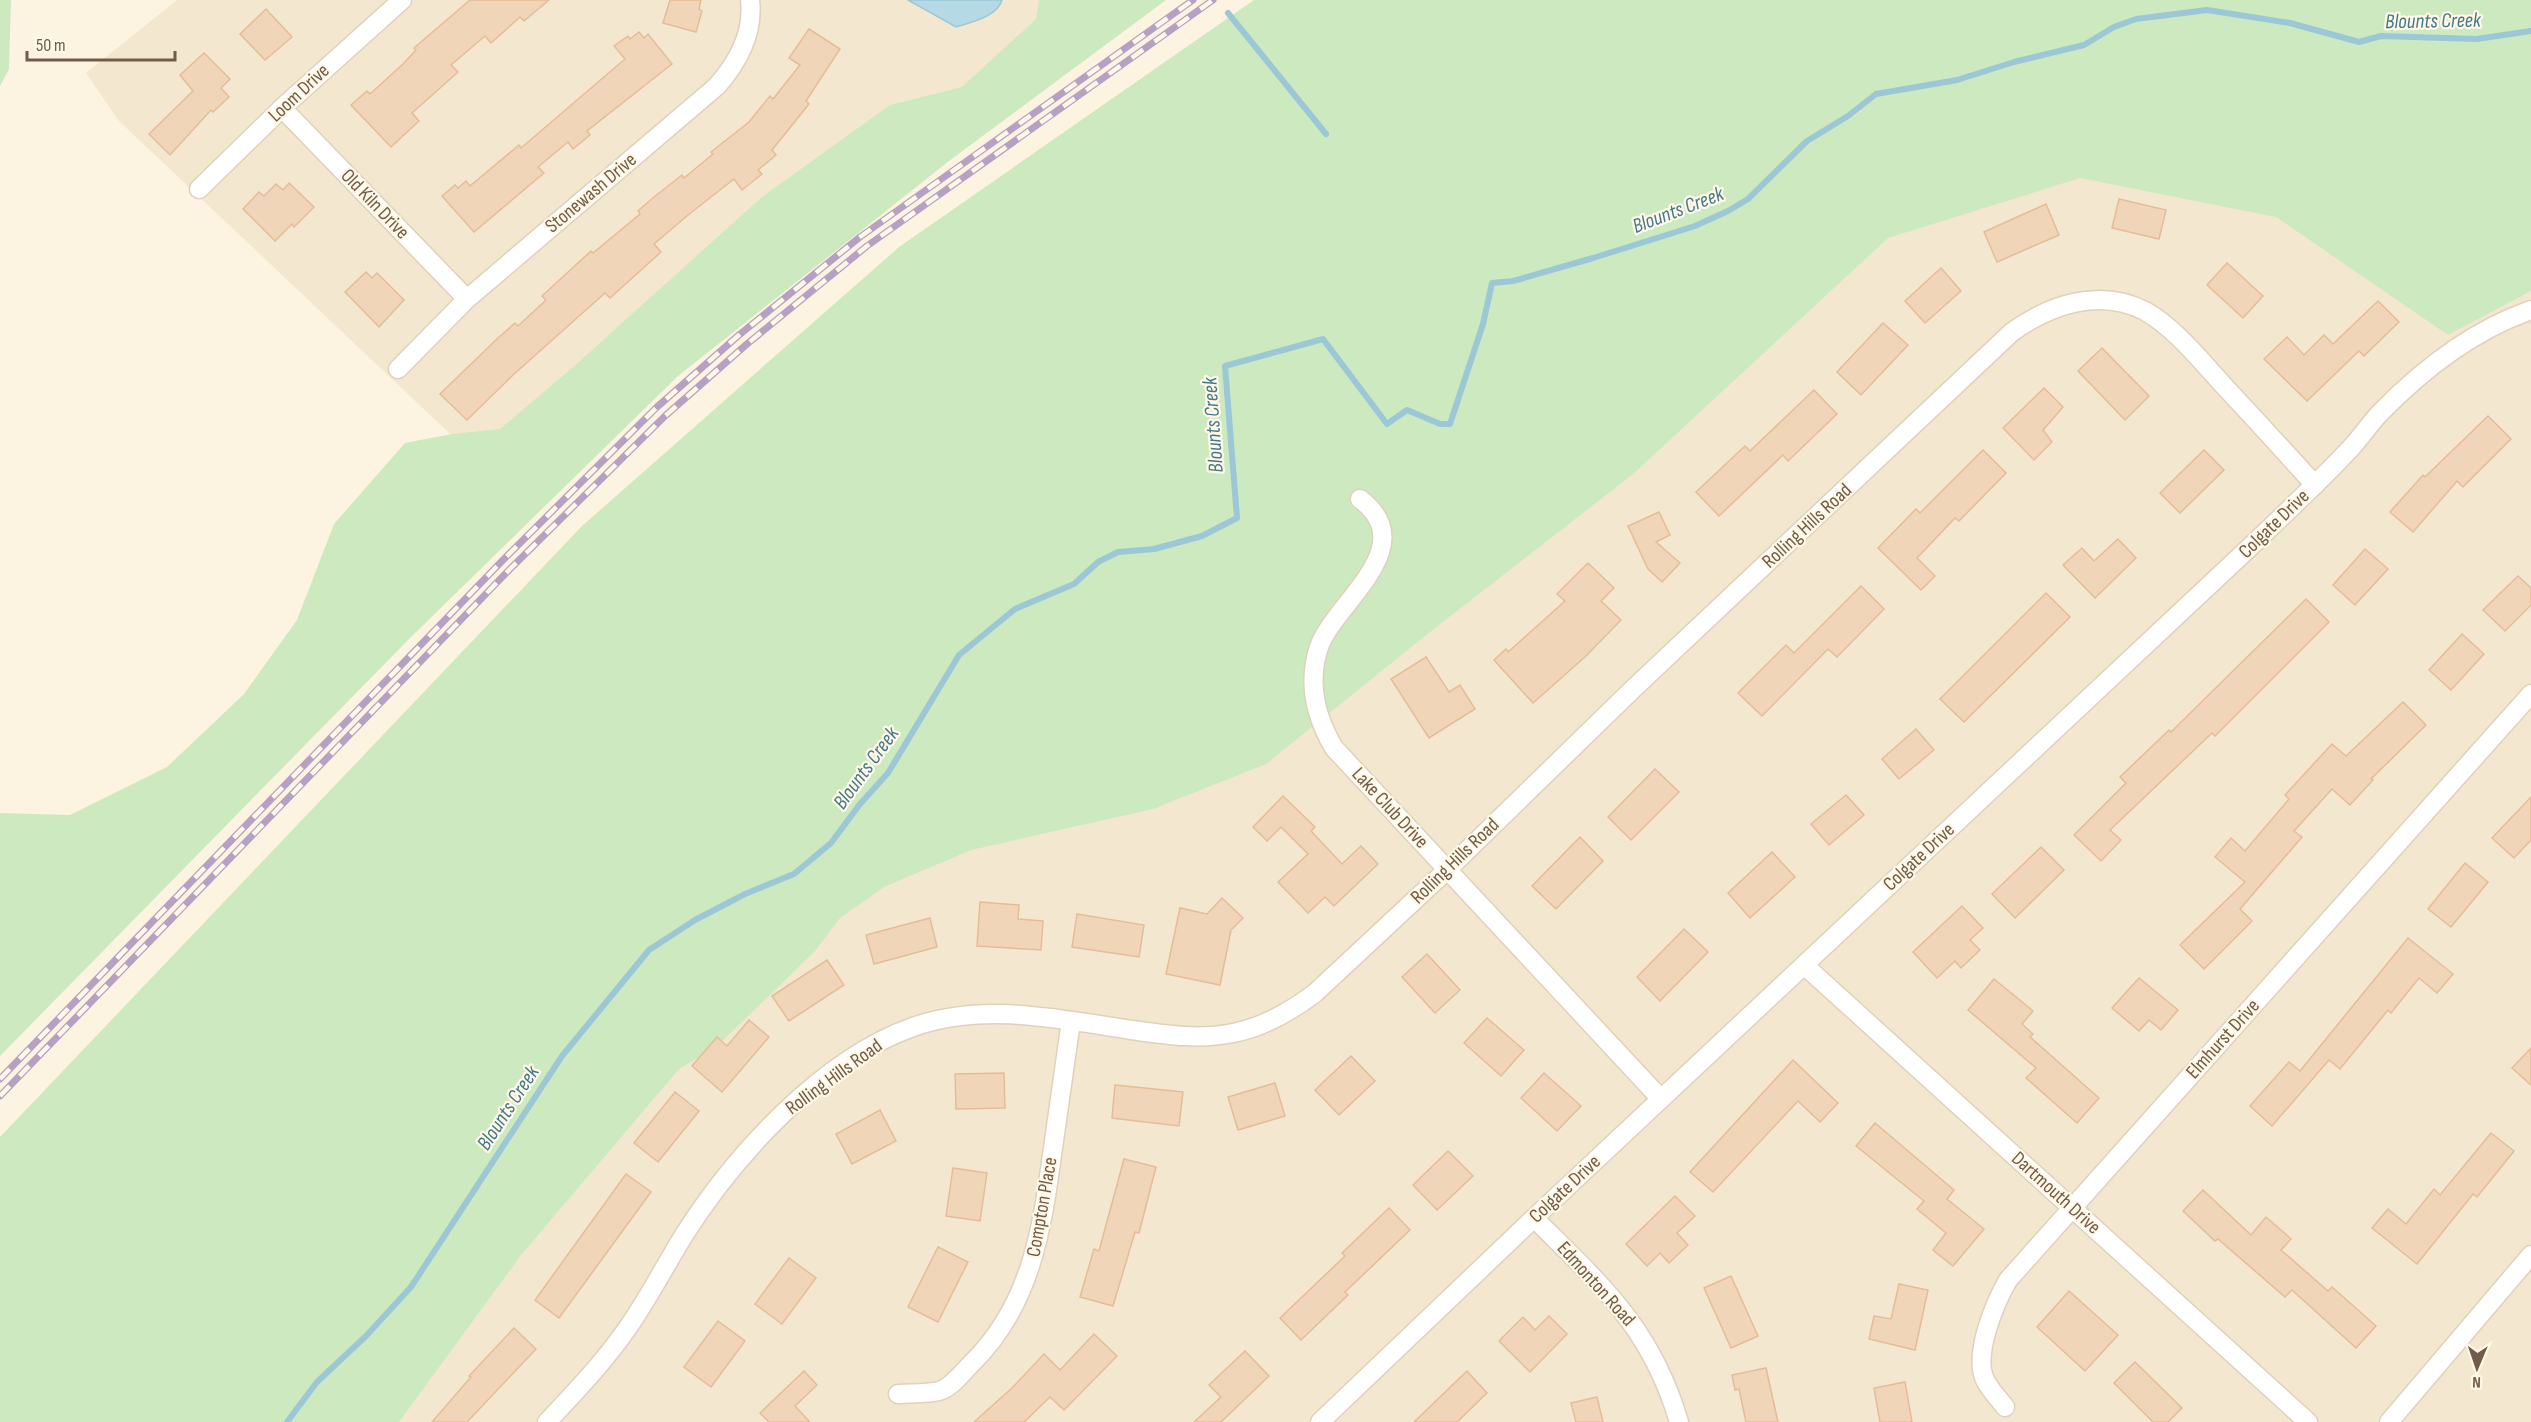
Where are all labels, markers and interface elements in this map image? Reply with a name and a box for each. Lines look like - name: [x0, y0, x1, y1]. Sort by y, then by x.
- water label: Blounts Creek: [2385, 8, 2482, 34]
- scale bar: [27, 24, 176, 62]
- text: 50 m: [36, 35, 66, 56]
- street label: Loom Drive: [263, 59, 335, 127]
- street label: Stonewash Drive: [540, 148, 642, 238]
- street label: Old Kiln Drive: [336, 164, 414, 244]
- water label: Blounts Creek: [1629, 181, 1728, 239]
- water label: Blounts Creek: [1197, 375, 1229, 474]
- street label: Rolling Hills Road: [1757, 478, 1857, 574]
- street label: Colgate Drive: [2234, 484, 2314, 564]
- water label: Blounts Creek: [828, 721, 905, 814]
- street label: Lake Club Drive: [1347, 763, 1433, 853]
- street label: Rolling Hills Road: [1406, 813, 1504, 909]
- street label: Colgate Drive: [1878, 818, 1960, 896]
- street label: Elmhurst Drive: [2181, 994, 2265, 1084]
- street label: Rolling Hills Road: [781, 1034, 887, 1120]
- water label: Blounts Creek: [472, 1060, 545, 1155]
- street label: Dartmouth Drive: [2006, 1147, 2106, 1239]
- street label: Colgate Drive: [1524, 1150, 1606, 1228]
- street label: Compton Place: [1021, 1155, 1063, 1259]
- street label: Edmonton Road: [1552, 1237, 1640, 1331]
- north arrow: [2447, 1338, 2507, 1398]
- text: N: [2472, 1372, 2481, 1391]

